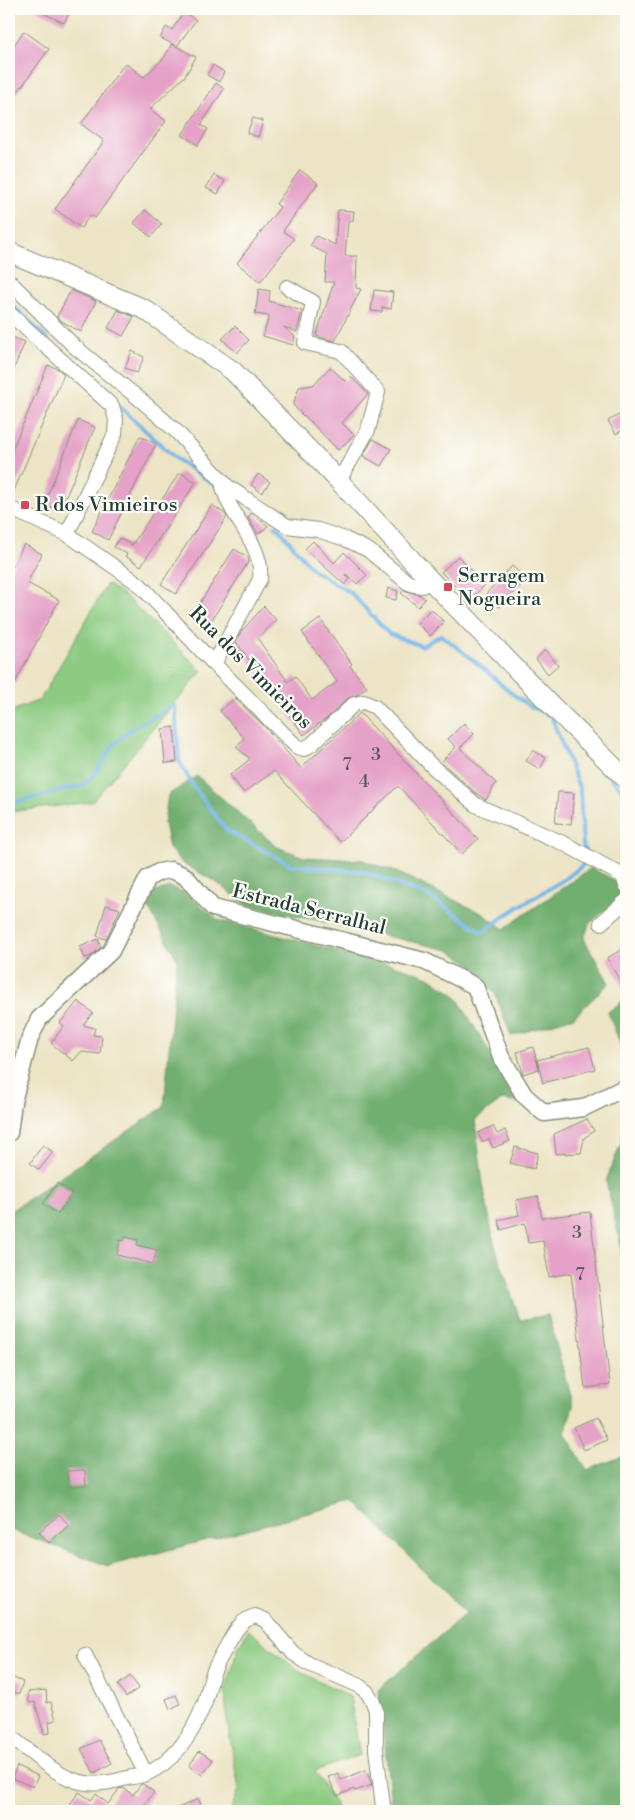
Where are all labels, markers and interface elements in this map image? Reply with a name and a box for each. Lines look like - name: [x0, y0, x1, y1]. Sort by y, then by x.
- place label: R dos Vimieiros: [35, 493, 177, 518]
- marker: R dos Vimieiros: [19, 499, 31, 511]
- place label: Serragem Nogueira: [458, 564, 546, 612]
- marker: Serragem Nogueira: [442, 581, 454, 593]
- street label: Rua dos Vimieiros: [183, 601, 317, 735]
- house number: 3: [371, 743, 381, 766]
- house number: 7: [342, 753, 352, 776]
- house number: 4: [359, 770, 370, 793]
- street label: Estrada Serralhal: [230, 879, 388, 941]
- house number: 3: [572, 1221, 582, 1244]
- house number: 7: [575, 1263, 585, 1286]

